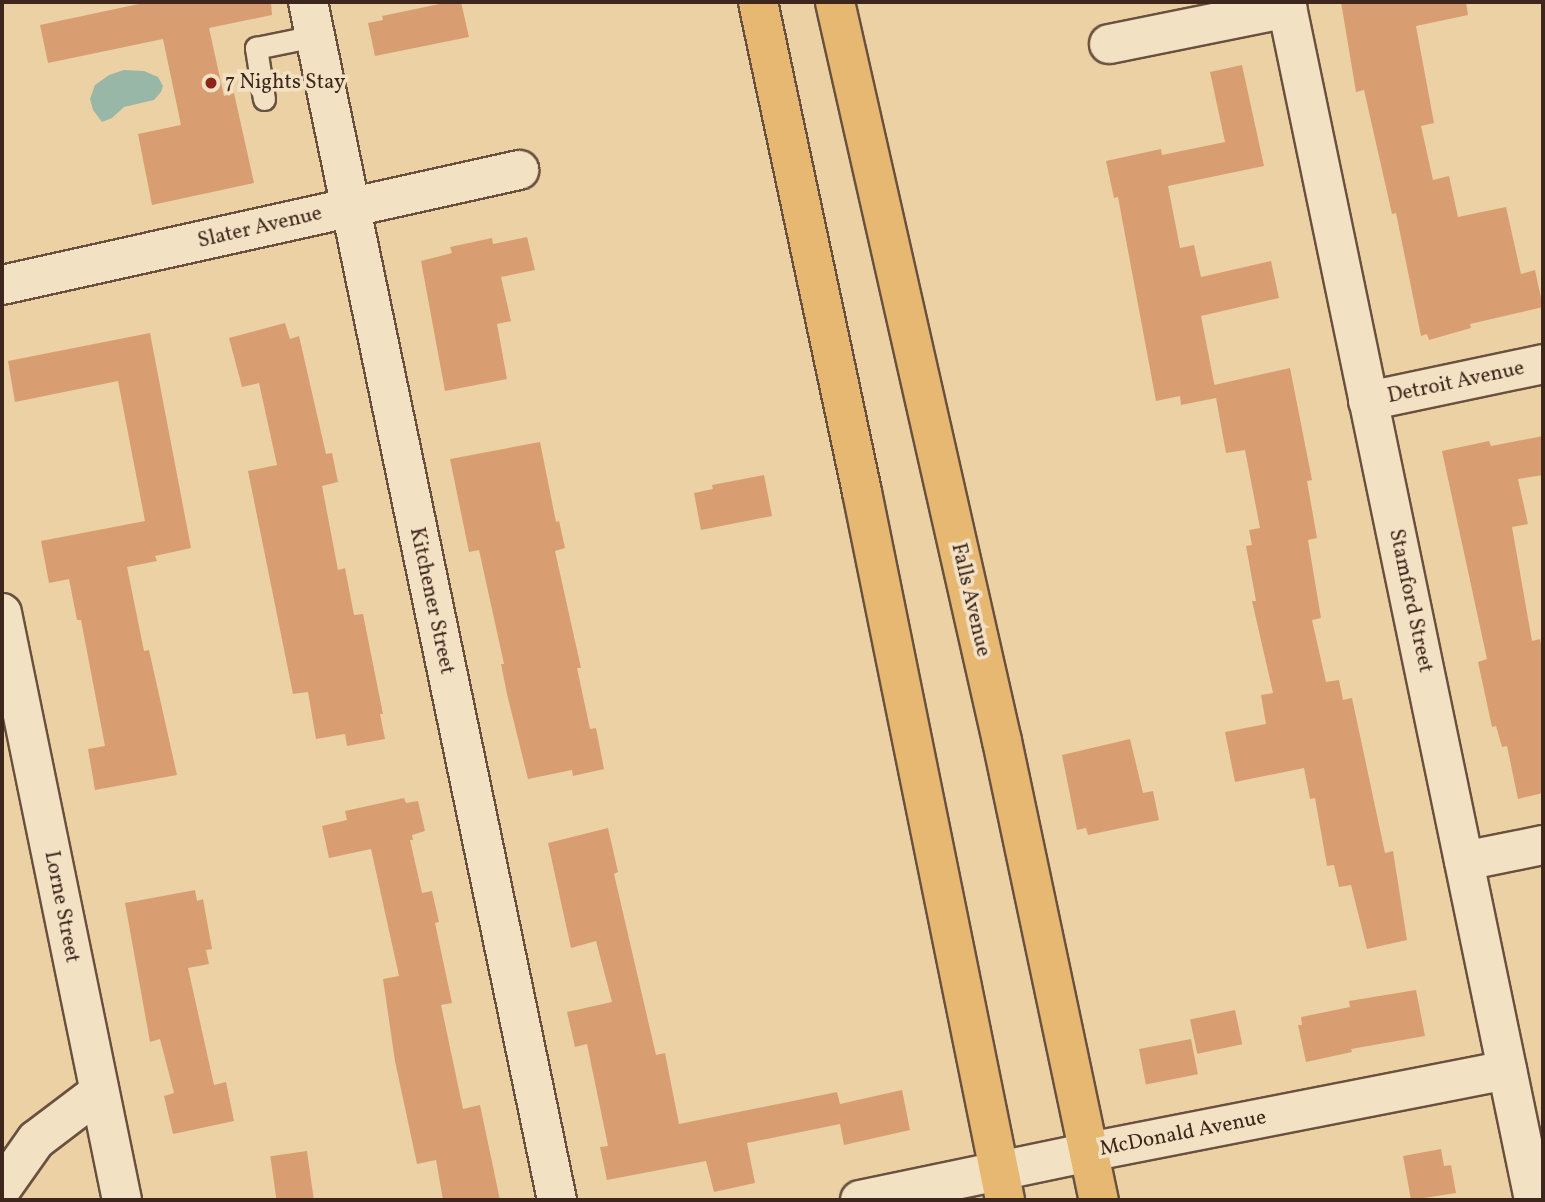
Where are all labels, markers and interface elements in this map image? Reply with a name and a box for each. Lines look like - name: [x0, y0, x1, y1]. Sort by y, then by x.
- place label: 7 Nights Stay: [225, 70, 345, 96]
- marker: 7 Nights Stay: [203, 75, 219, 91]
- street label: Slater Avenue: [195, 201, 325, 255]
- street label: Detroit Avenue: [1385, 356, 1527, 410]
- street label: Kitchener Street: [403, 525, 459, 677]
- street label: Stamford Street: [1382, 527, 1438, 675]
- street label: Falls Avenue: [945, 541, 995, 659]
- street label: Lorne Street: [38, 849, 84, 965]
- street label: McDonald Avenue: [1098, 1106, 1268, 1162]

